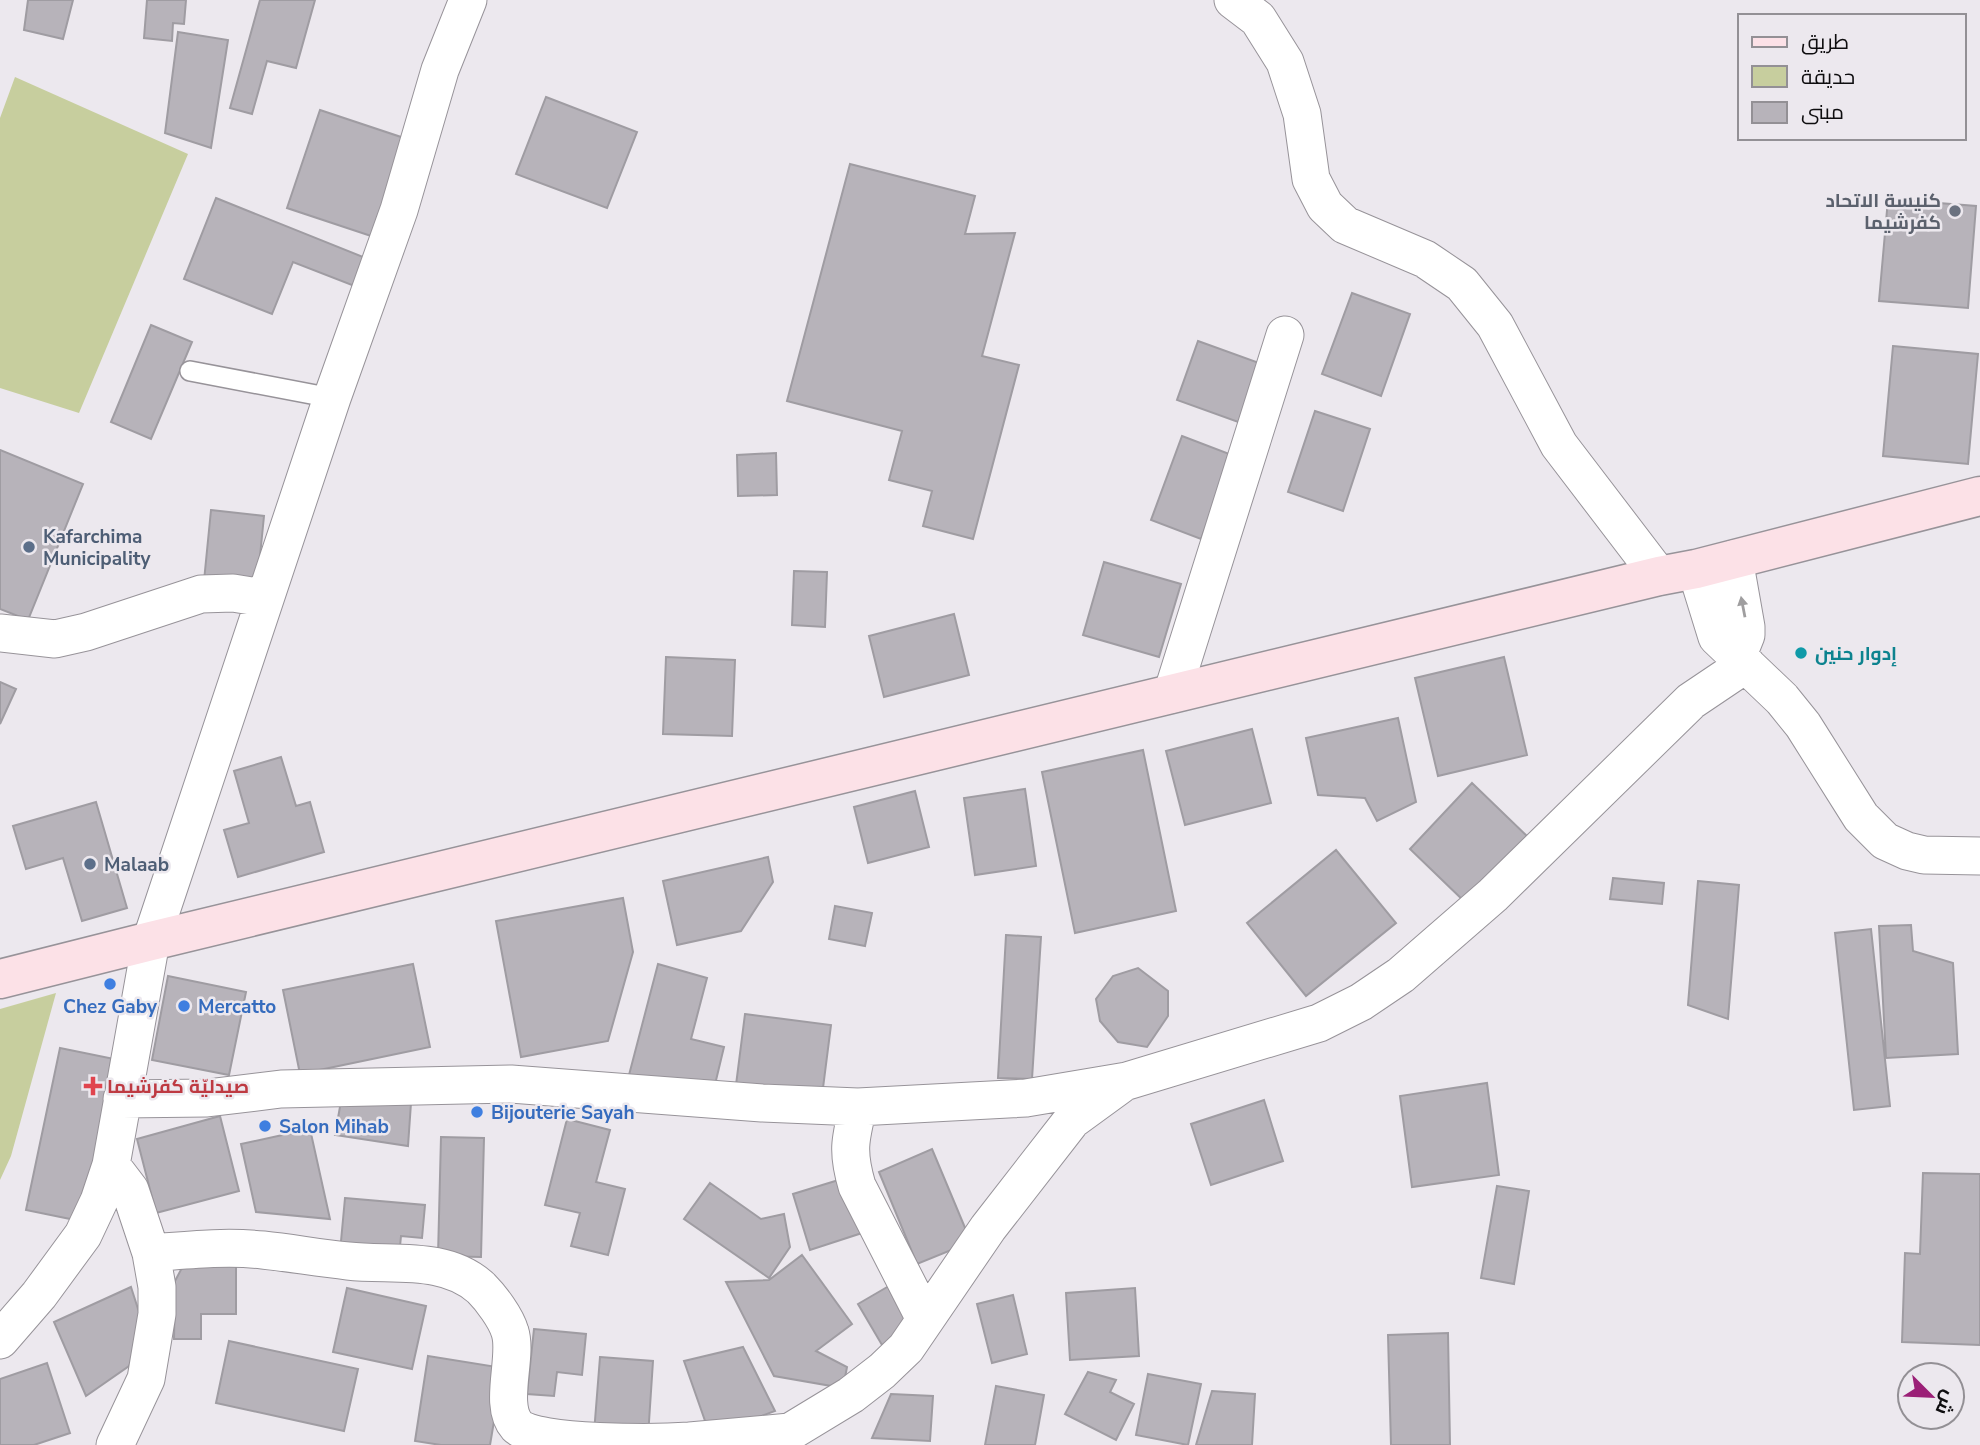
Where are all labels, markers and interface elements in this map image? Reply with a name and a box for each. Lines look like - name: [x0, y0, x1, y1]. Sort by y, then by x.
- legend: [1738, 14, 1966, 140]
- text: طريق: [1801, 28, 1849, 56]
- text: حديقة: [1801, 63, 1855, 91]
- text: مبنى: [1801, 98, 1844, 126]
- place label: كنيسة الاتحاد كفرشيما: [1825, 188, 1941, 236]
- marker: كنيسة الاتحاد كفرشيما: [1947, 203, 1963, 219]
- place label: Kafarchima Municipality: [43, 524, 151, 572]
- marker: Kafarchima Municipality: [21, 539, 37, 555]
- one-way arrow: [1737, 596, 1748, 618]
- place label: إدوار حنين: [1815, 641, 1897, 667]
- marker: إدوار حنين: [1793, 645, 1809, 661]
- place label: Malaab: [104, 852, 169, 878]
- marker: Malaab: [82, 856, 98, 872]
- marker: Chez Gaby: [102, 976, 118, 992]
- place label: Chez Gaby: [63, 994, 158, 1020]
- place label: Mercatto: [198, 994, 276, 1020]
- marker: Mercatto: [176, 998, 192, 1014]
- place label: صيدليّة كفرشيما: [107, 1074, 249, 1100]
- marker: صيدليّة كفرشيما: [85, 1078, 101, 1094]
- place label: Bijouterie Sayah: [491, 1100, 635, 1126]
- marker: Bijouterie Sayah: [469, 1104, 485, 1120]
- place label: Salon Mihab: [279, 1114, 389, 1140]
- marker: Salon Mihab: [257, 1118, 273, 1134]
- north arrow: [1896, 1361, 1966, 1431]
- text: ش: [1929, 1386, 1962, 1419]

